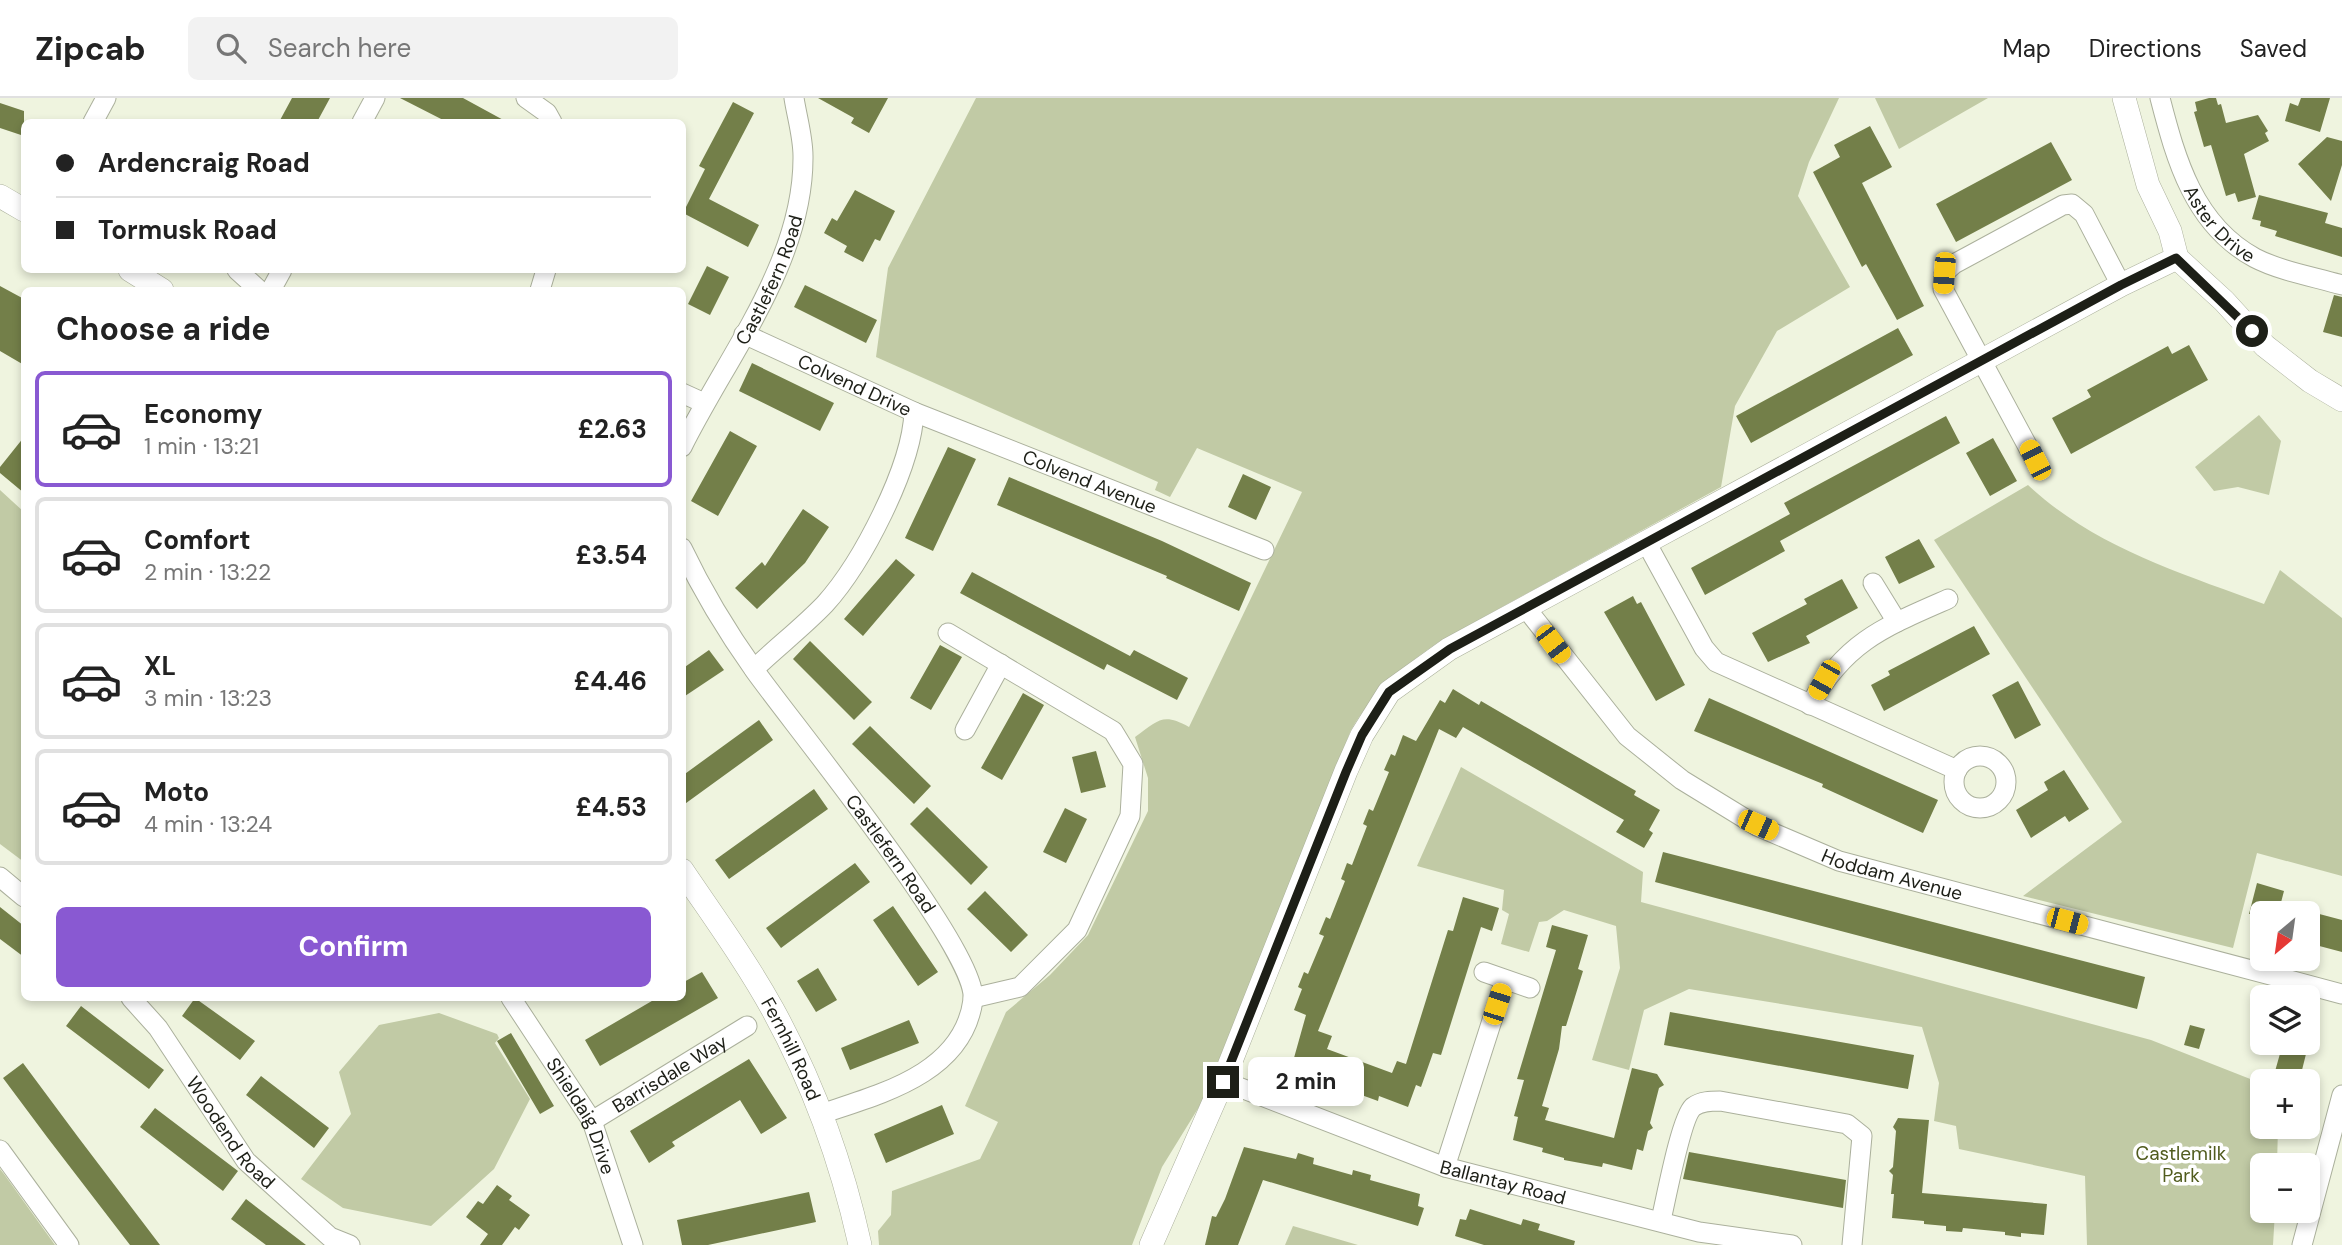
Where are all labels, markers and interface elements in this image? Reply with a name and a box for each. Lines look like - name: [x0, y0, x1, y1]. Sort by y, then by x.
- search box: [188, 17, 678, 80]
- text: Zipcab: [35, 27, 146, 70]
- icon: search: [212, 29, 250, 67]
- text: Search here: [268, 31, 411, 65]
- text: Map: [2003, 33, 2051, 64]
- text: Directions: [2089, 33, 2202, 64]
- text: Saved: [2240, 33, 2307, 64]
- text: Ardencraig Road: [98, 146, 310, 180]
- street label: Aster Drive: [2178, 181, 2260, 268]
- street label: Castlefern Road: [730, 212, 808, 349]
- text: Tormusk Road: [98, 213, 277, 247]
- car: [1933, 251, 1956, 295]
- text: Choose a ride: [56, 308, 271, 350]
- route start: [2236, 315, 2268, 347]
- street label: Colvend Drive: [794, 348, 916, 422]
- text: Economy: [144, 397, 262, 431]
- icon: car: [60, 398, 123, 461]
- text: £2.63: [578, 412, 647, 446]
- text: 1 min · 13:21: [144, 431, 259, 461]
- car: [2017, 437, 2054, 483]
- street label: Colvend Avenue: [1019, 444, 1160, 519]
- text: Comfort: [144, 523, 250, 557]
- icon: car: [60, 524, 123, 587]
- text: £3.54: [575, 538, 647, 572]
- text: 2 min · 13:22: [144, 557, 271, 587]
- car: [1532, 621, 1575, 667]
- text: XL: [144, 649, 176, 683]
- icon: car: [60, 650, 123, 713]
- car: [1805, 657, 1844, 703]
- text: £4.46: [574, 664, 647, 698]
- text: 3 min · 13:23: [144, 683, 272, 713]
- text: Moto: [144, 775, 209, 809]
- icon: car: [60, 776, 123, 839]
- street label: Castlefern Road: [840, 789, 941, 918]
- text: £4.53: [575, 790, 647, 824]
- car: [1735, 807, 1782, 843]
- text: 4 min · 13:24: [144, 809, 272, 839]
- street label: Hoddam Avenue: [1818, 843, 1965, 906]
- north arrow: [2250, 901, 2320, 971]
- map controls: [2250, 901, 2320, 1223]
- car: [2044, 905, 2091, 937]
- button: Confirm: [56, 907, 651, 987]
- car: [1481, 981, 1514, 1027]
- button: layers: [2250, 985, 2320, 1055]
- street label: Fernhill Road: [755, 993, 826, 1104]
- street label: Barrisdale Way: [608, 1029, 732, 1119]
- street label: Shieldaig Drive: [541, 1053, 621, 1178]
- callout: 2 min: [1248, 1058, 1363, 1107]
- route end: [1207, 1066, 1239, 1098]
- text: 2 min: [1276, 1066, 1336, 1096]
- button: +: [2250, 1069, 2320, 1139]
- street label: Woodend Road: [180, 1072, 280, 1195]
- park label: Castlemilk Park: [2136, 1141, 2227, 1188]
- button: −: [2250, 1153, 2320, 1223]
- street label: Ballantay Road: [1437, 1154, 1569, 1210]

